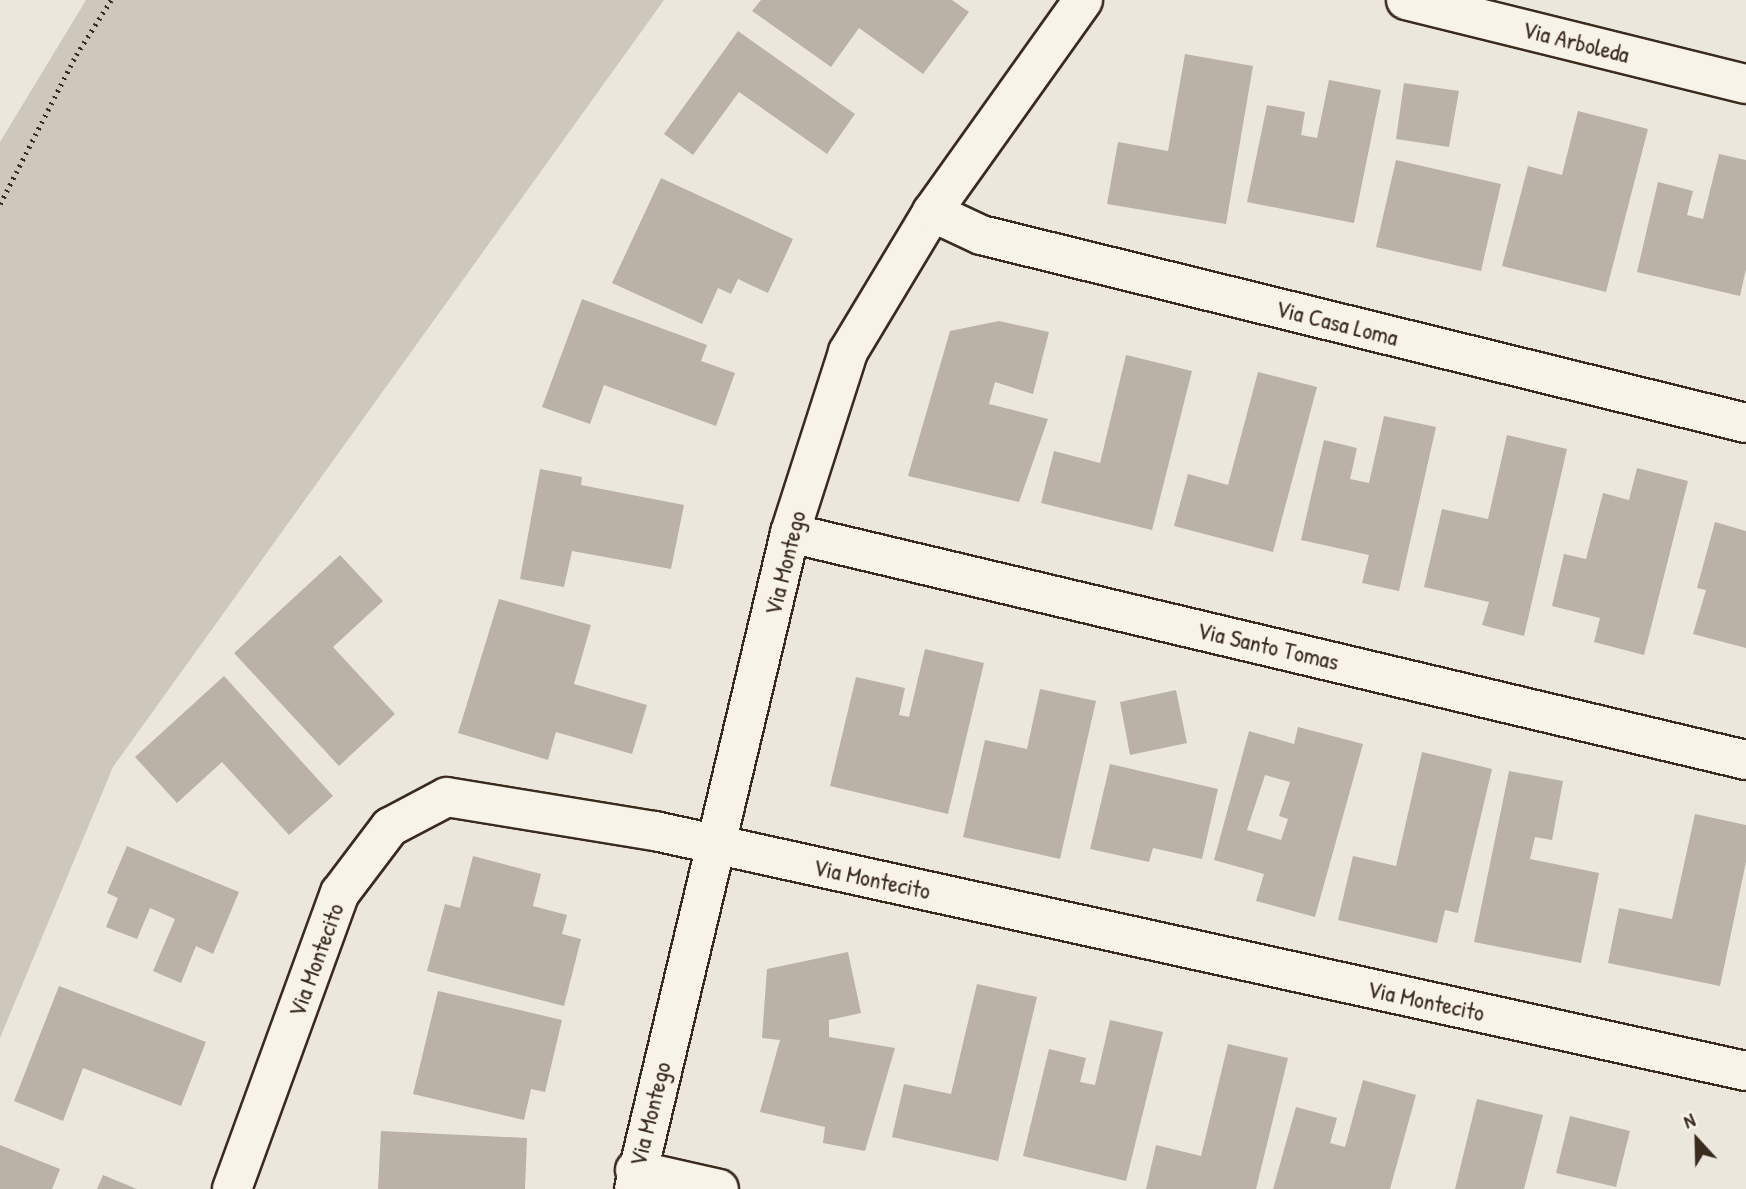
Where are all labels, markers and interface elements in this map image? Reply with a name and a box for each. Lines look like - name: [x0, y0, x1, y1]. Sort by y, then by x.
- street label: Via Arboleda: [1520, 15, 1632, 69]
- street label: Via Casa Loma: [1273, 294, 1401, 352]
- street label: Via Montego: [758, 508, 812, 618]
- street label: Via Santo Tomas: [1194, 616, 1342, 676]
- street label: Via Montecito: [811, 853, 933, 905]
- street label: Via Montecito: [282, 899, 350, 1021]
- street label: Via Montecito: [1365, 975, 1487, 1027]
- street label: Via Montego: [623, 1059, 677, 1169]
- north arrow: [1662, 1105, 1732, 1175]
- text: N: [1680, 1107, 1699, 1134]

